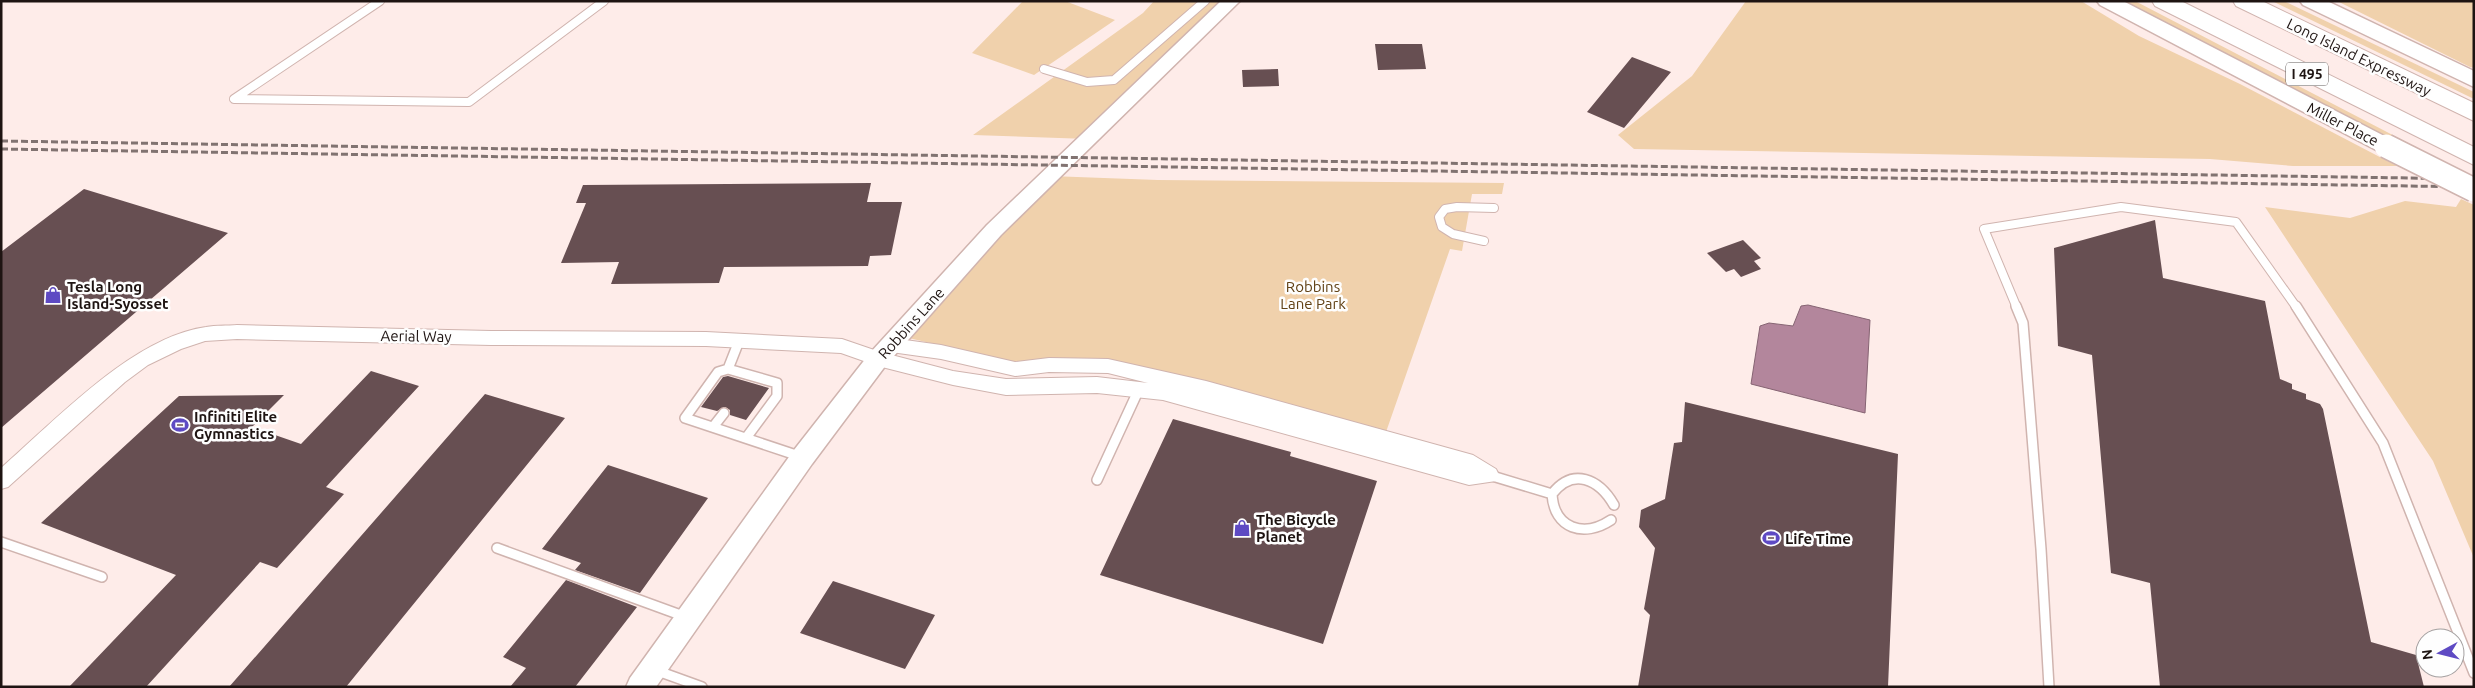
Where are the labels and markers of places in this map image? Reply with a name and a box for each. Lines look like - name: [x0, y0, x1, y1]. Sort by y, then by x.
- place label: Tesla Long Island-Syosset: [67, 278, 169, 312]
- shop icon: Tesla Long Island-Syosset: [43, 285, 63, 305]
- place label: Infiniti Elite Gymnastics: [194, 408, 277, 442]
- sports icon: Infiniti Elite Gymnastics: [170, 415, 190, 435]
- place label: The Bicycle Planet: [1256, 511, 1336, 545]
- shop icon: The Bicycle Planet: [1232, 518, 1252, 538]
- sports icon: Life Time: [1761, 528, 1781, 548]
- place label: Life Time: [1785, 530, 1851, 547]

